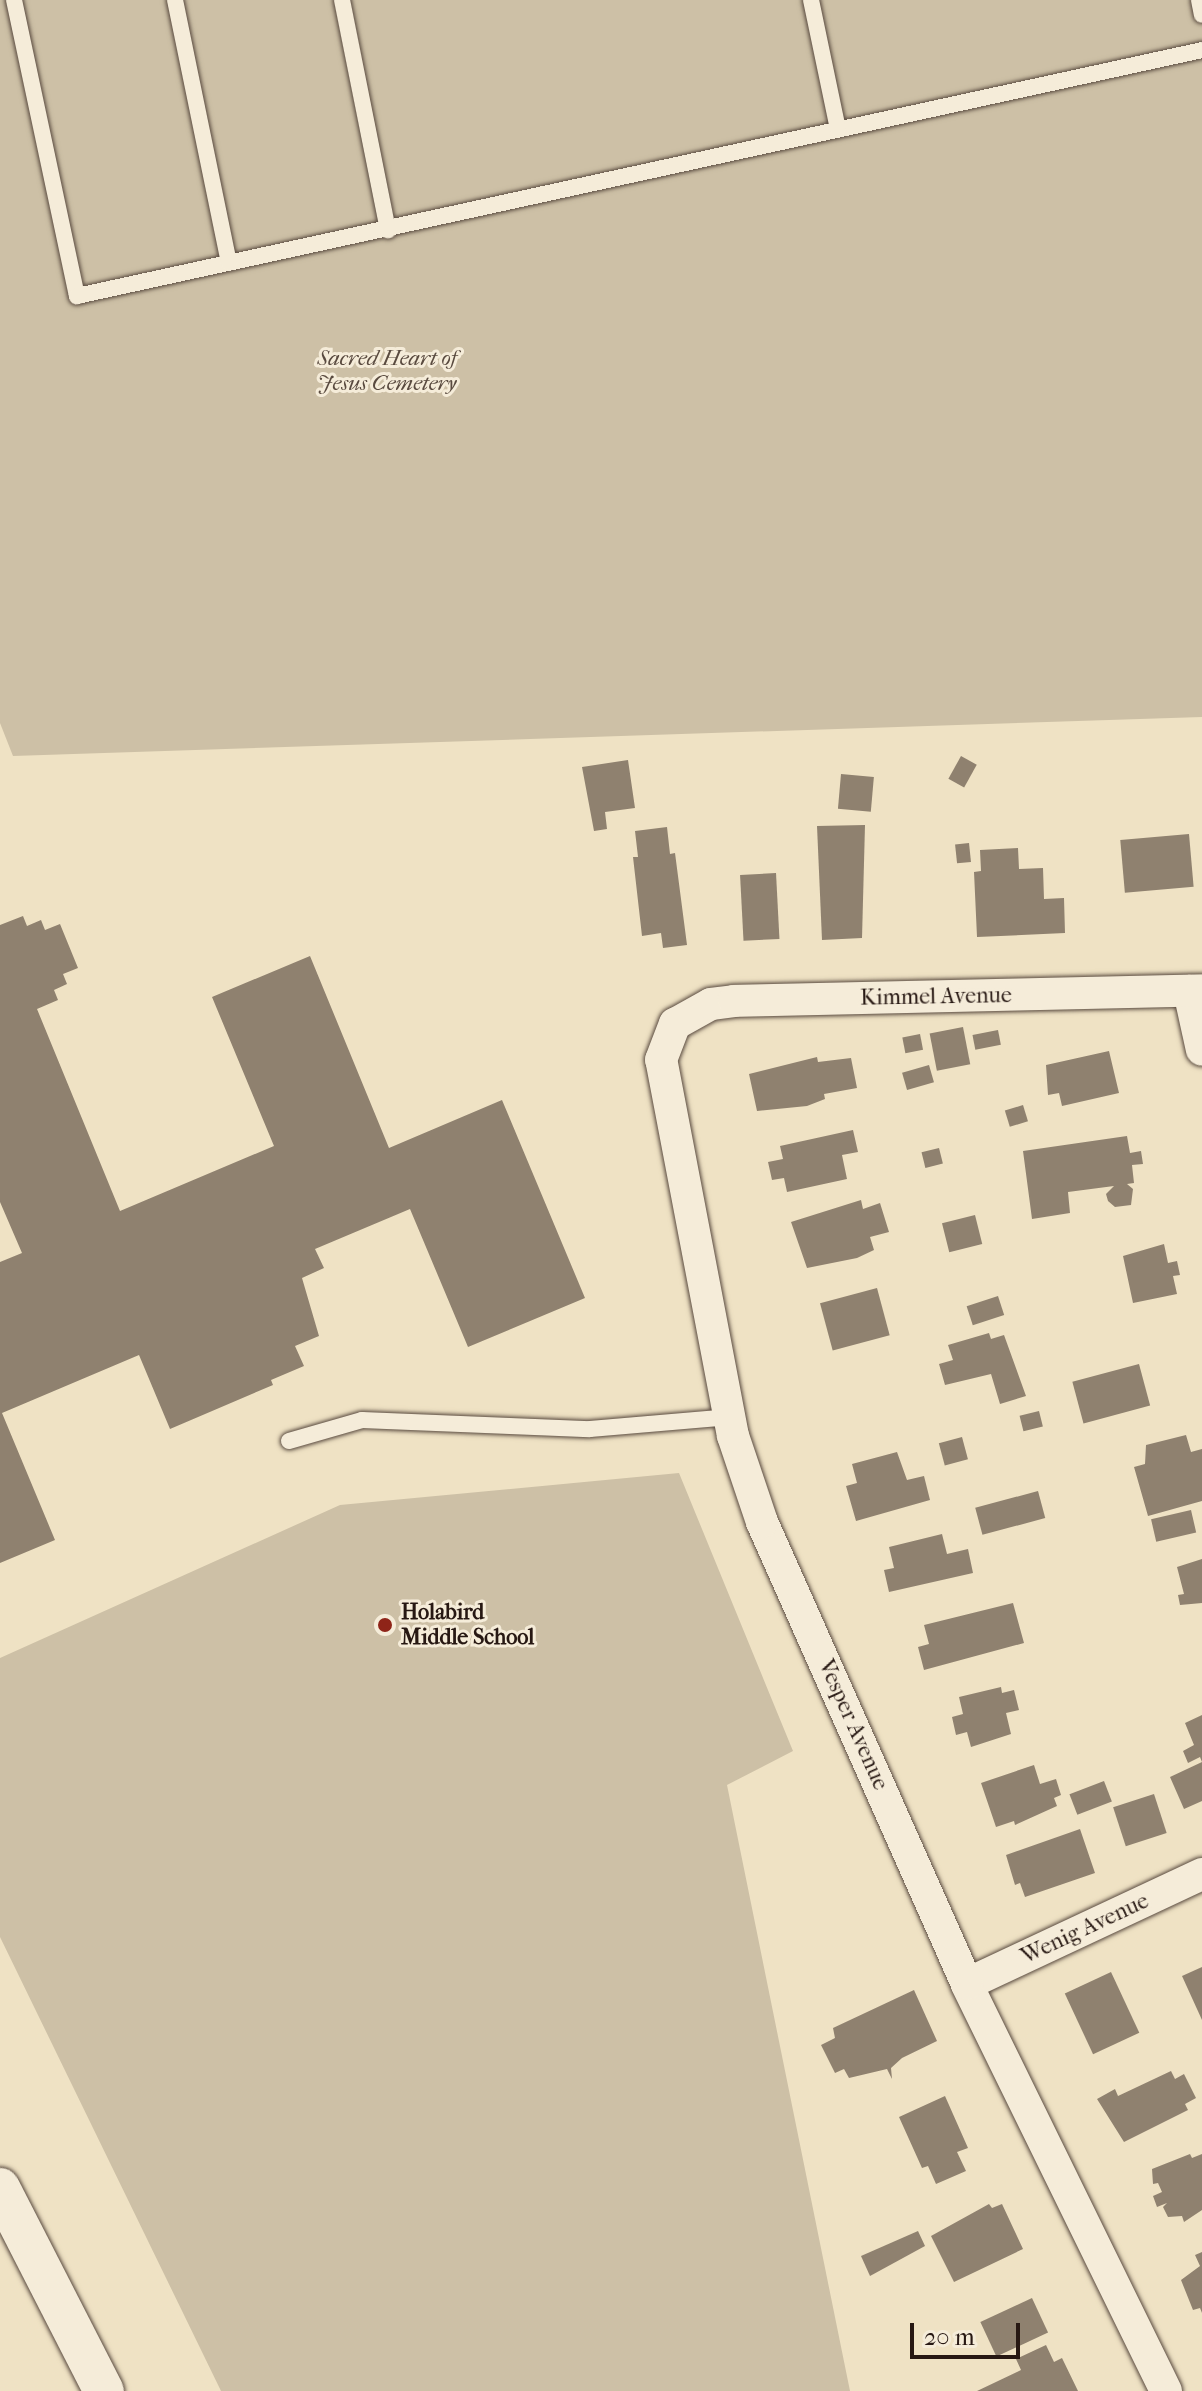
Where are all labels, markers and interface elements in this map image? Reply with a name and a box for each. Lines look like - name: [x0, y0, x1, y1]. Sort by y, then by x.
- park label: Sacred Heart of Jesus Cemetery: [317, 345, 457, 396]
- street label: Kimmel Avenue: [860, 982, 1012, 1012]
- place label: Holabird Middle School: [401, 1599, 534, 1650]
- marker: Holabird Middle School: [376, 1616, 394, 1634]
- street label: Vesper Avenue: [812, 1656, 894, 1794]
- street label: Wenig Avenue: [1017, 1888, 1153, 1970]
- scale bar: [914, 2307, 1024, 2357]
- text: 20 m: [924, 2323, 975, 2351]

